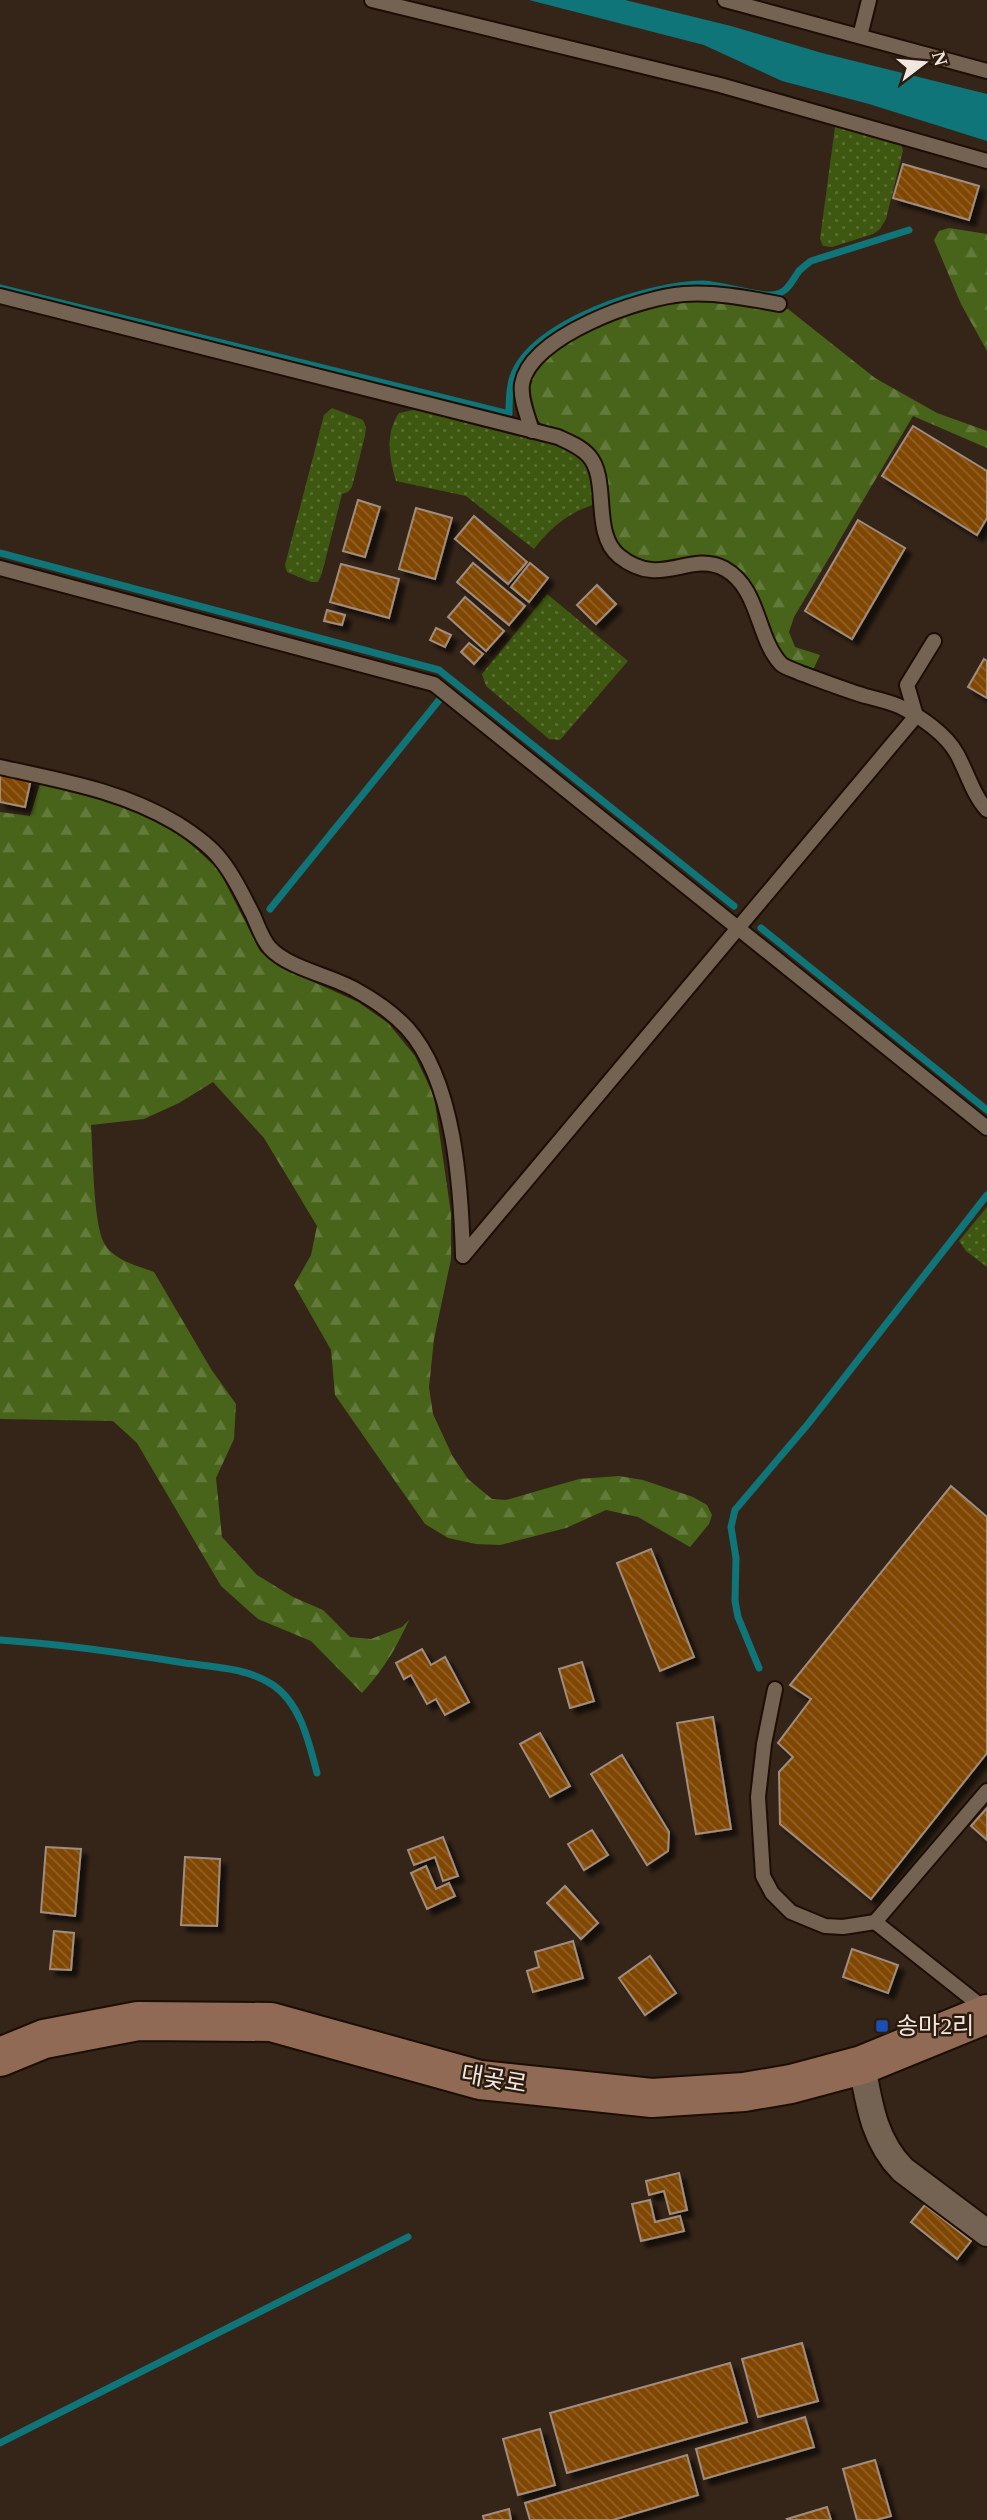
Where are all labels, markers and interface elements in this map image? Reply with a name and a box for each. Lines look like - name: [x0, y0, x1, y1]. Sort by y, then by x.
- north arrow: [889, 28, 959, 98]
- text: N: [928, 49, 952, 68]
- place label: 송마2리: [896, 2013, 974, 2039]
- marker: 송마2리: [874, 2018, 890, 2034]
- street label: 대곶로: [459, 2060, 529, 2098]

